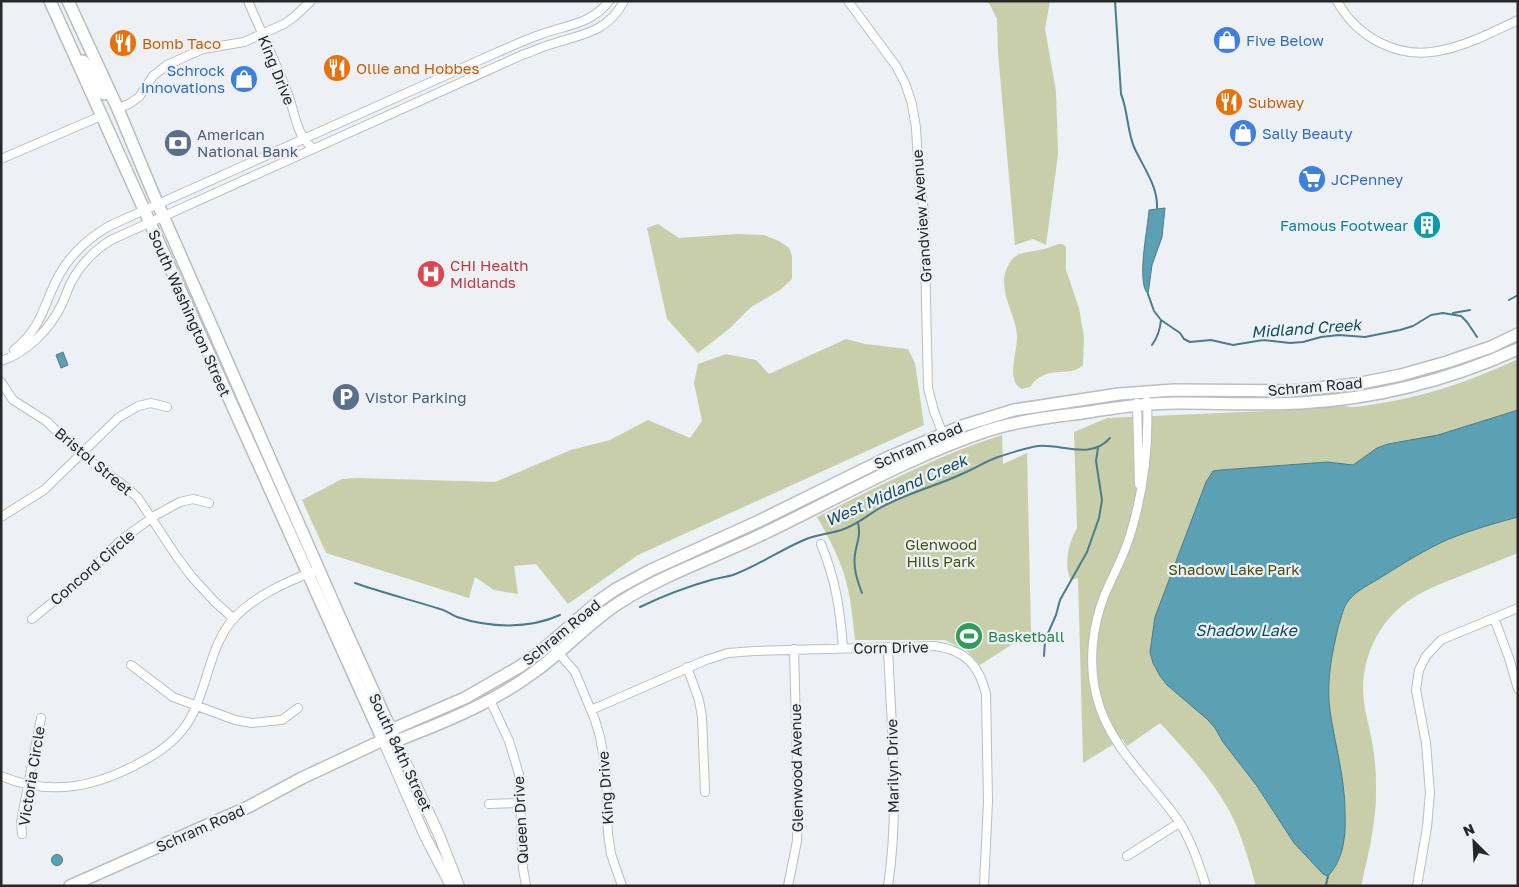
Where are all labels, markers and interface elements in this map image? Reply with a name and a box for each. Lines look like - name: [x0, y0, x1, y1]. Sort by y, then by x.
- shop icon: Five Below: [1212, 25, 1242, 55]
- restaurant icon: Bomb Taco: [108, 28, 138, 58]
- place label: Five Below: [1246, 31, 1324, 49]
- street label: King Drive: [255, 32, 299, 108]
- place label: Bomb Taco: [142, 34, 221, 52]
- restaurant icon: Ollie and Hobbes: [322, 53, 352, 83]
- place label: Ollie and Hobbes: [356, 59, 479, 77]
- place label: Schrock Innovations: [141, 61, 226, 96]
- shop icon: Schrock Innovations: [229, 64, 259, 94]
- restaurant icon: Subway: [1214, 87, 1244, 117]
- place label: Subway: [1248, 93, 1305, 111]
- shop icon: Sally Beauty: [1228, 118, 1258, 148]
- place label: Sally Beauty: [1262, 124, 1353, 142]
- place label: American National Bank: [197, 125, 299, 160]
- bank icon: American National Bank: [163, 128, 193, 158]
- street label: Grandview Avenue: [907, 149, 935, 283]
- supermarket icon: JCPenney: [1297, 164, 1327, 194]
- place label: JCPenney: [1331, 170, 1404, 188]
- building icon: Famous Footwear: [1412, 210, 1442, 240]
- place label: Famous Footwear: [1280, 216, 1408, 234]
- street label: South Washington Street: [145, 227, 235, 399]
- place label: CHI Health Midlands: [450, 256, 528, 291]
- hospital icon: CHI Health Midlands: [416, 259, 446, 289]
- water label: Midland Creek: [1250, 314, 1364, 342]
- street label: Schram Road: [1267, 373, 1363, 399]
- parking icon: Vistor Parking: [331, 382, 361, 412]
- place label: Vistor Parking: [365, 388, 467, 406]
- street label: Schram Road: [871, 417, 965, 473]
- street label: Bristol Street: [52, 423, 136, 499]
- water label: West Midland Creek: [822, 449, 972, 530]
- street label: Concord Circle: [46, 525, 138, 608]
- park label: Glenwood Hills Park: [905, 535, 977, 570]
- park label: Shadow Lake Park: [1168, 560, 1300, 578]
- street label: Schram Road: [518, 595, 604, 669]
- water label: Shadow Lake: [1195, 620, 1299, 640]
- sports icon: Basketball: [954, 621, 984, 651]
- place label: Basketball: [988, 627, 1065, 645]
- street label: Corn Drive: [853, 637, 929, 657]
- street label: South 84th Street: [366, 690, 436, 814]
- street label: Glenwood Avenue: [786, 703, 806, 833]
- street label: Marilyn Drive: [882, 718, 902, 813]
- street label: Victoria Circle: [14, 725, 48, 827]
- street label: King Drive: [593, 750, 617, 825]
- street label: Queen Drive: [509, 775, 531, 864]
- street label: Schram Road: [153, 800, 247, 856]
- north arrow: [1449, 817, 1499, 867]
- text: N: [1460, 820, 1477, 840]

